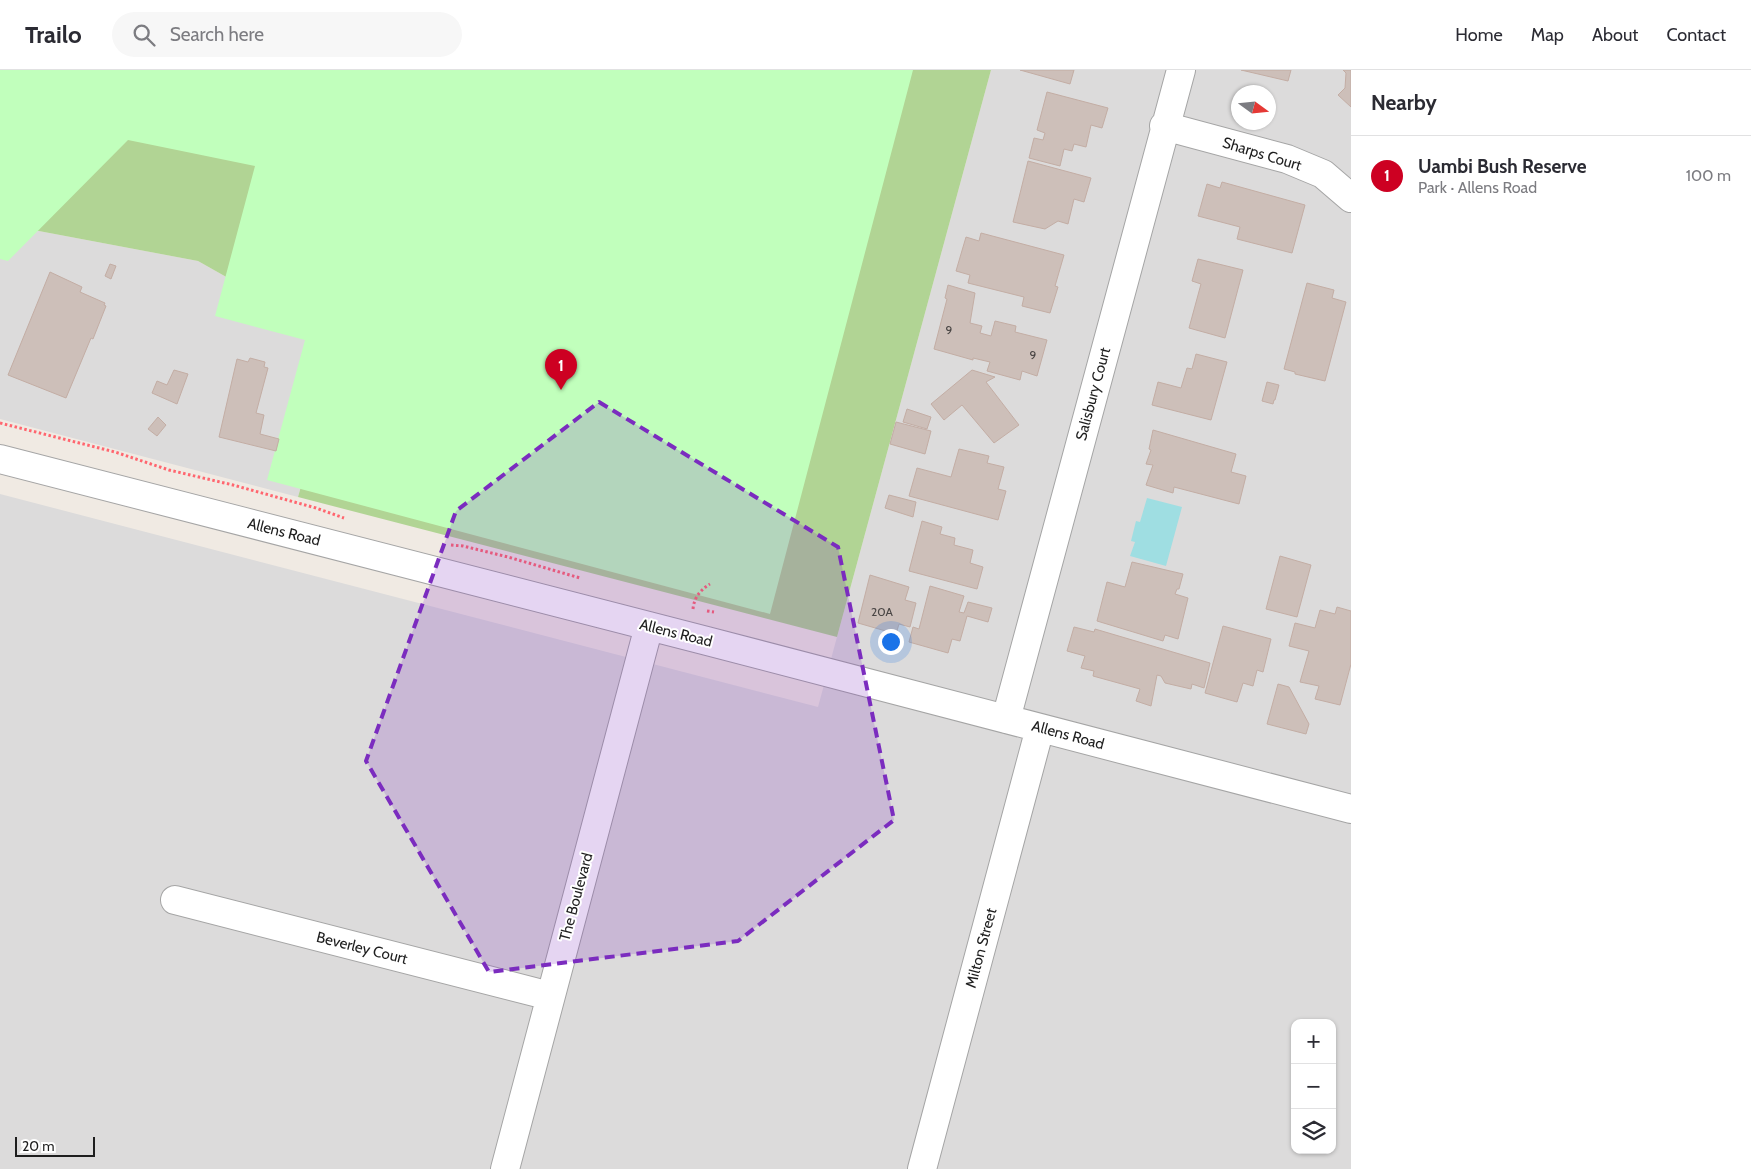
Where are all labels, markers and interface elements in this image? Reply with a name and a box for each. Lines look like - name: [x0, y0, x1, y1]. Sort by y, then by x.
- search box: [112, 12, 462, 57]
- text: Trailo: [25, 20, 82, 49]
- icon: search: [130, 21, 158, 49]
- text: Search here: [170, 23, 264, 46]
- text: Home: [1455, 24, 1503, 46]
- text: Map: [1531, 24, 1564, 46]
- text: About: [1592, 24, 1638, 46]
- text: Contact: [1666, 24, 1726, 46]
- north arrow: [1231, 85, 1276, 130]
- text: Nearby: [1371, 90, 1437, 115]
- street label: Sharps Court: [1220, 133, 1304, 175]
- text: Uambi Bush Reserve: [1418, 155, 1587, 178]
- text: 1: [1384, 166, 1390, 185]
- text: 100 m: [1686, 166, 1731, 185]
- text: Park · Allens Road: [1418, 178, 1537, 197]
- house number: 9: [946, 322, 953, 337]
- street label: Salisbury Court: [1072, 345, 1114, 443]
- house number: 9: [1030, 347, 1037, 362]
- pin: 1: [545, 349, 577, 390]
- street label: Allens Road: [246, 514, 322, 550]
- house number: 20A: [871, 604, 894, 619]
- street label: Allens Road: [638, 615, 714, 651]
- your location: [878, 629, 904, 655]
- street label: Allens Road: [1030, 717, 1106, 753]
- street label: The Boulevard: [556, 851, 596, 943]
- street label: Milton Street: [962, 906, 1000, 990]
- street label: Beverley Court: [315, 928, 409, 968]
- map controls: [1291, 1019, 1336, 1154]
- button: +: [1291, 1019, 1336, 1064]
- button: −: [1291, 1064, 1336, 1109]
- button: layers: [1291, 1109, 1336, 1154]
- scale bar: [15, 1134, 95, 1157]
- text: 20 m: [22, 1137, 55, 1155]

